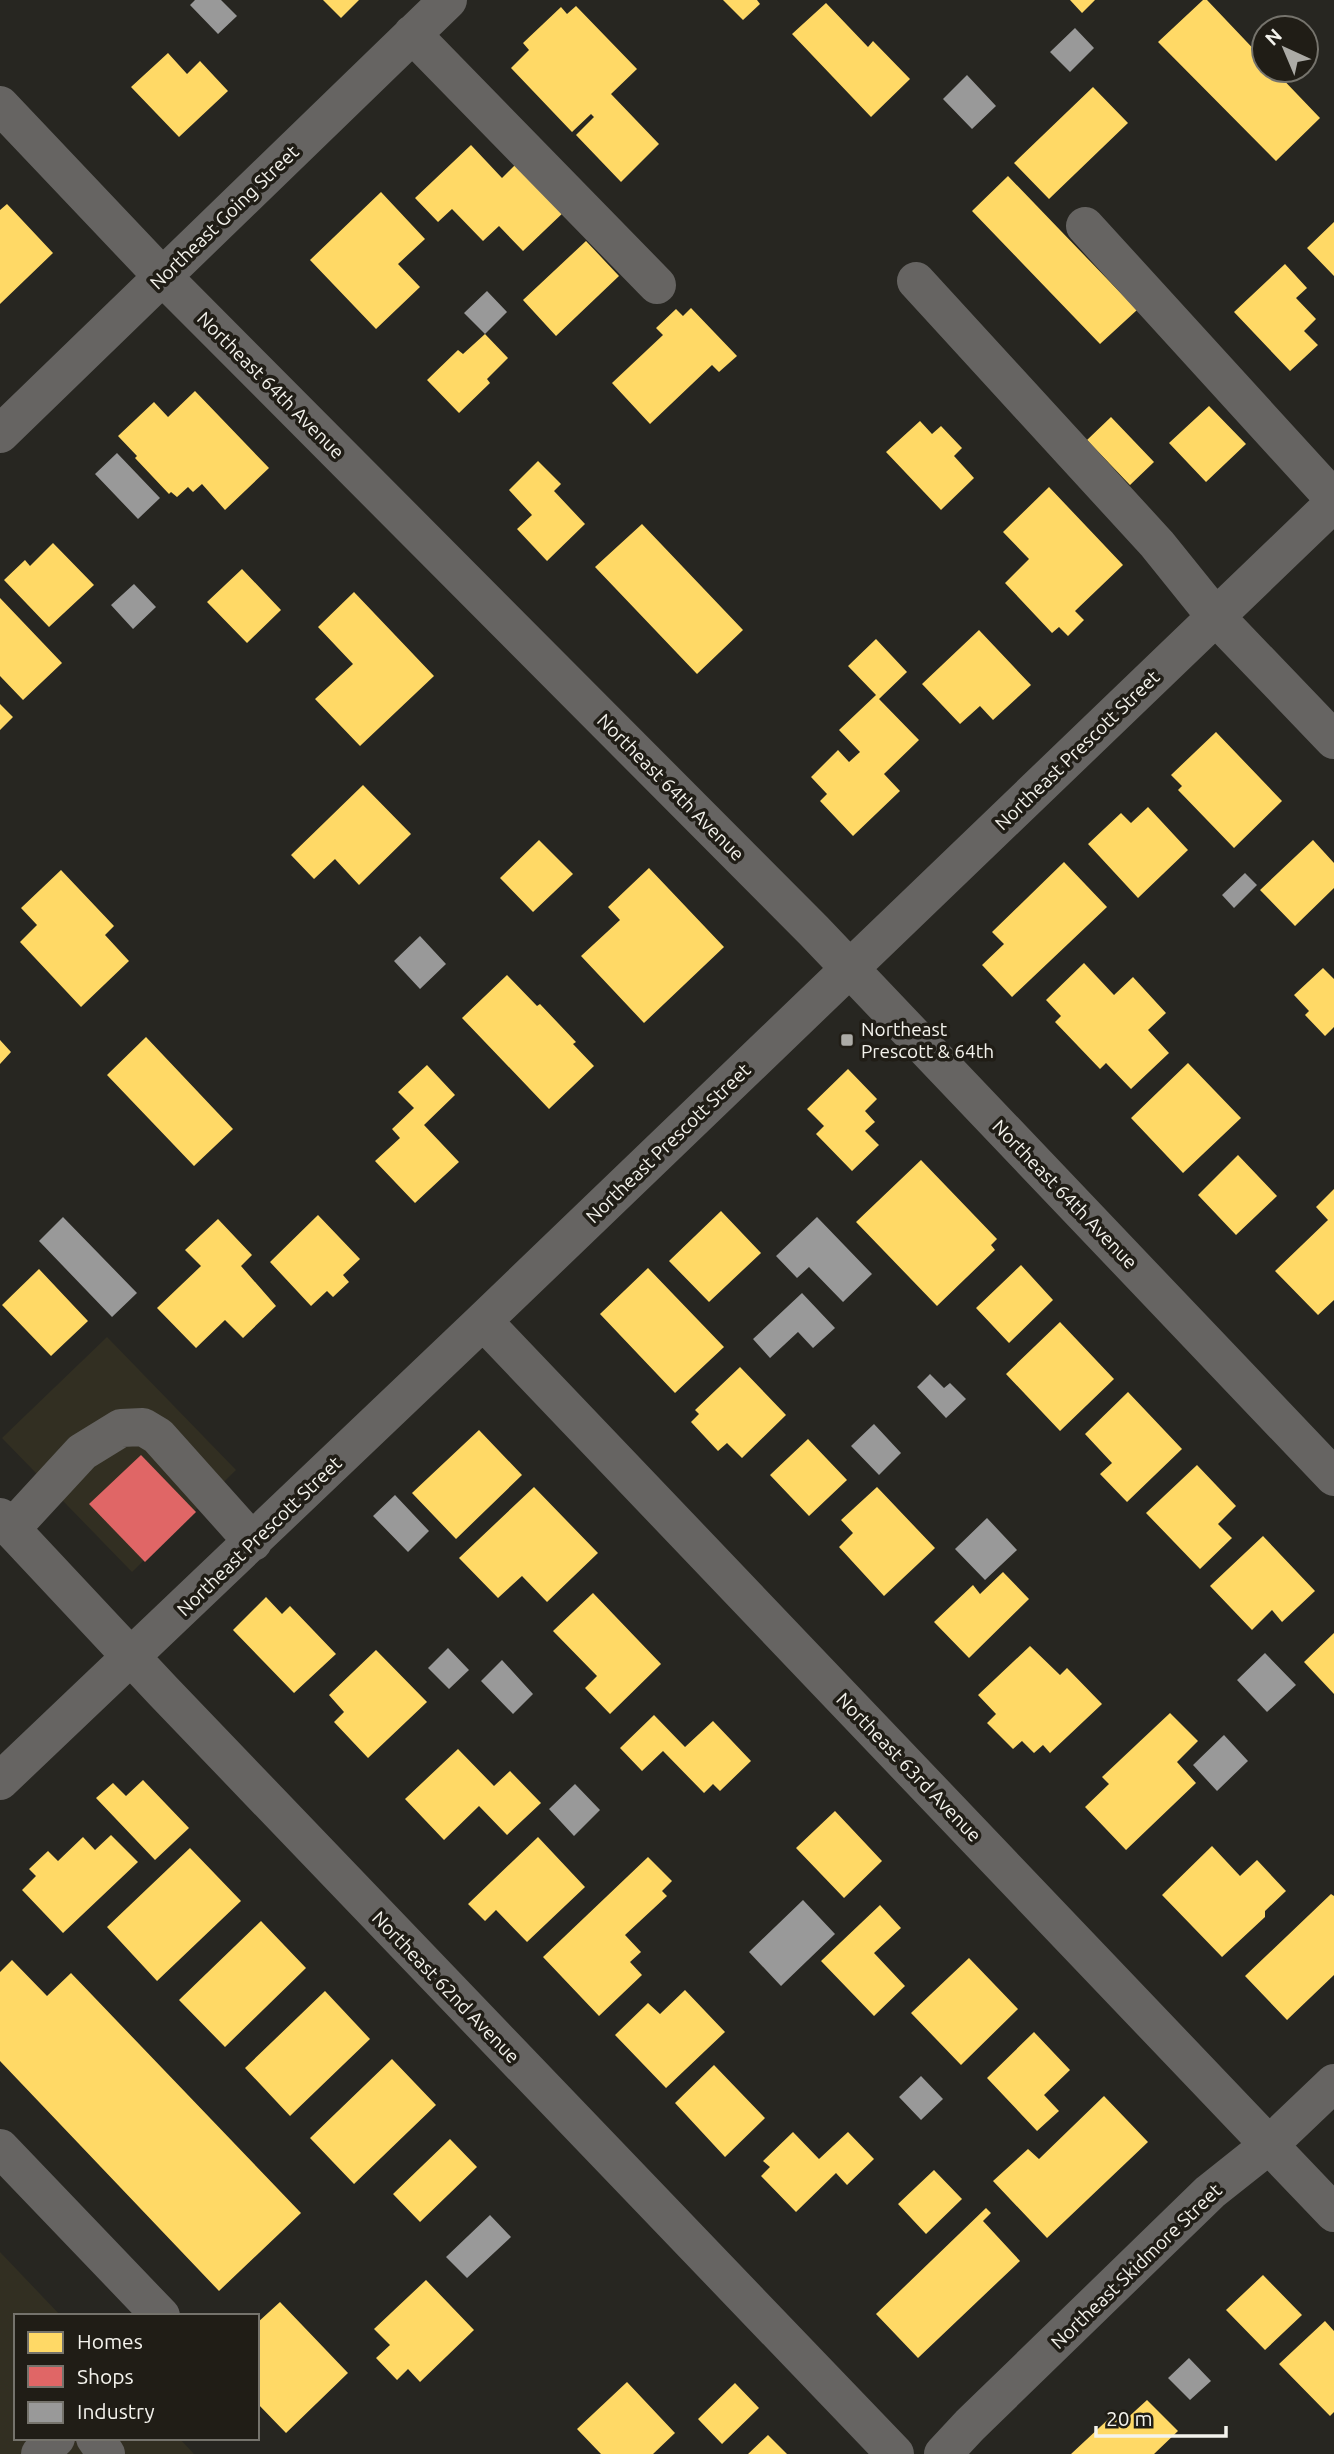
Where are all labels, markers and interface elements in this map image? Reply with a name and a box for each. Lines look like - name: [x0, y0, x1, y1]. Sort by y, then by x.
- north arrow: [1250, 14, 1320, 84]
- text: N: [1260, 24, 1286, 50]
- street label: Northeast Going Street: [145, 140, 303, 294]
- street label: Northeast 64th Avenue: [193, 307, 349, 463]
- street label: Northeast Prescott Street: [990, 665, 1164, 834]
- street label: Northeast 64th Avenue: [593, 709, 749, 865]
- place label: Northeast Prescott & 64th: [861, 1018, 994, 1062]
- marker: Northeast Prescott & 64th: [839, 1032, 855, 1048]
- street label: Northeast Prescott Street: [581, 1058, 755, 1227]
- street label: Northeast 64th Avenue: [988, 1115, 1142, 1273]
- street label: Northeast Prescott Street: [172, 1451, 346, 1620]
- street label: Northeast 63rd Avenue: [832, 1688, 986, 1846]
- street label: Northeast 62nd Avenue: [368, 1907, 524, 2067]
- street label: Northeast Skidmore Street: [1046, 2178, 1226, 2353]
- legend: [14, 2314, 259, 2440]
- text: Homes: [77, 2329, 143, 2353]
- text: Shops: [77, 2364, 134, 2388]
- scale bar: [1096, 2394, 1226, 2438]
- text: Industry: [77, 2399, 155, 2423]
- text: 20 m: [1106, 2406, 1153, 2430]

